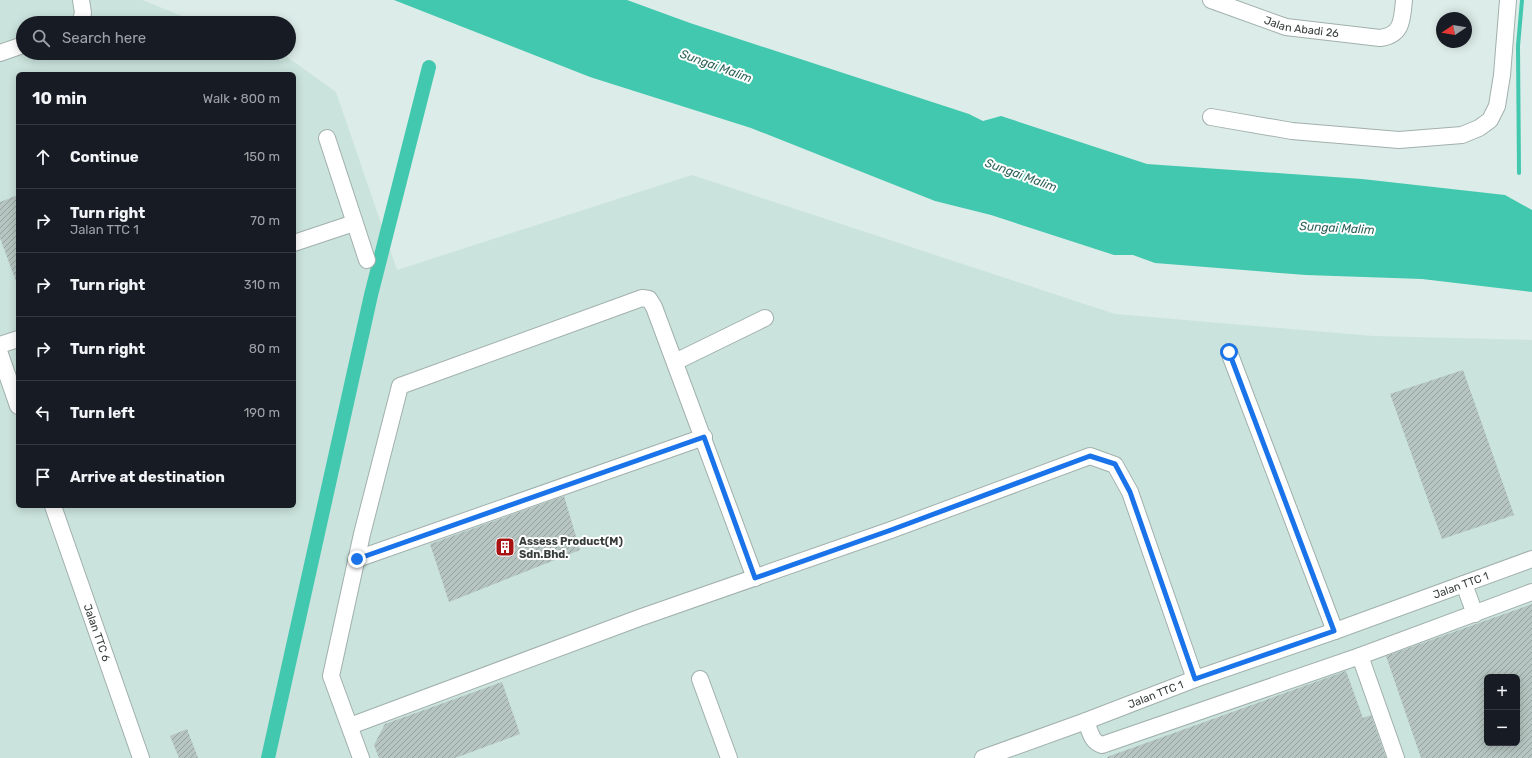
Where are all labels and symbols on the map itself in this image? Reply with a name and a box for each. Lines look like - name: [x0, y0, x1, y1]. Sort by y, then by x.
- north arrow: [1436, 12, 1472, 48]
- street label: Jalan Abadi 26: [1262, 13, 1340, 40]
- water label: Sungai Malim: [678, 47, 754, 86]
- water label: Sungai Malim: [983, 156, 1059, 195]
- water label: Sungai Malim: [1299, 219, 1375, 237]
- route start: [1220, 343, 1238, 361]
- place label: Assess Product(M) Sdn.Bhd.: [519, 535, 623, 561]
- building icon: Assess Product(M) Sdn.Bhd.: [494, 536, 516, 558]
- route end: [348, 550, 366, 568]
- street label: Jalan TTC 1: [1431, 569, 1490, 601]
- street label: Jalan TTC 6: [81, 602, 113, 663]
- street label: Jalan TTC 1: [1126, 678, 1185, 711]

